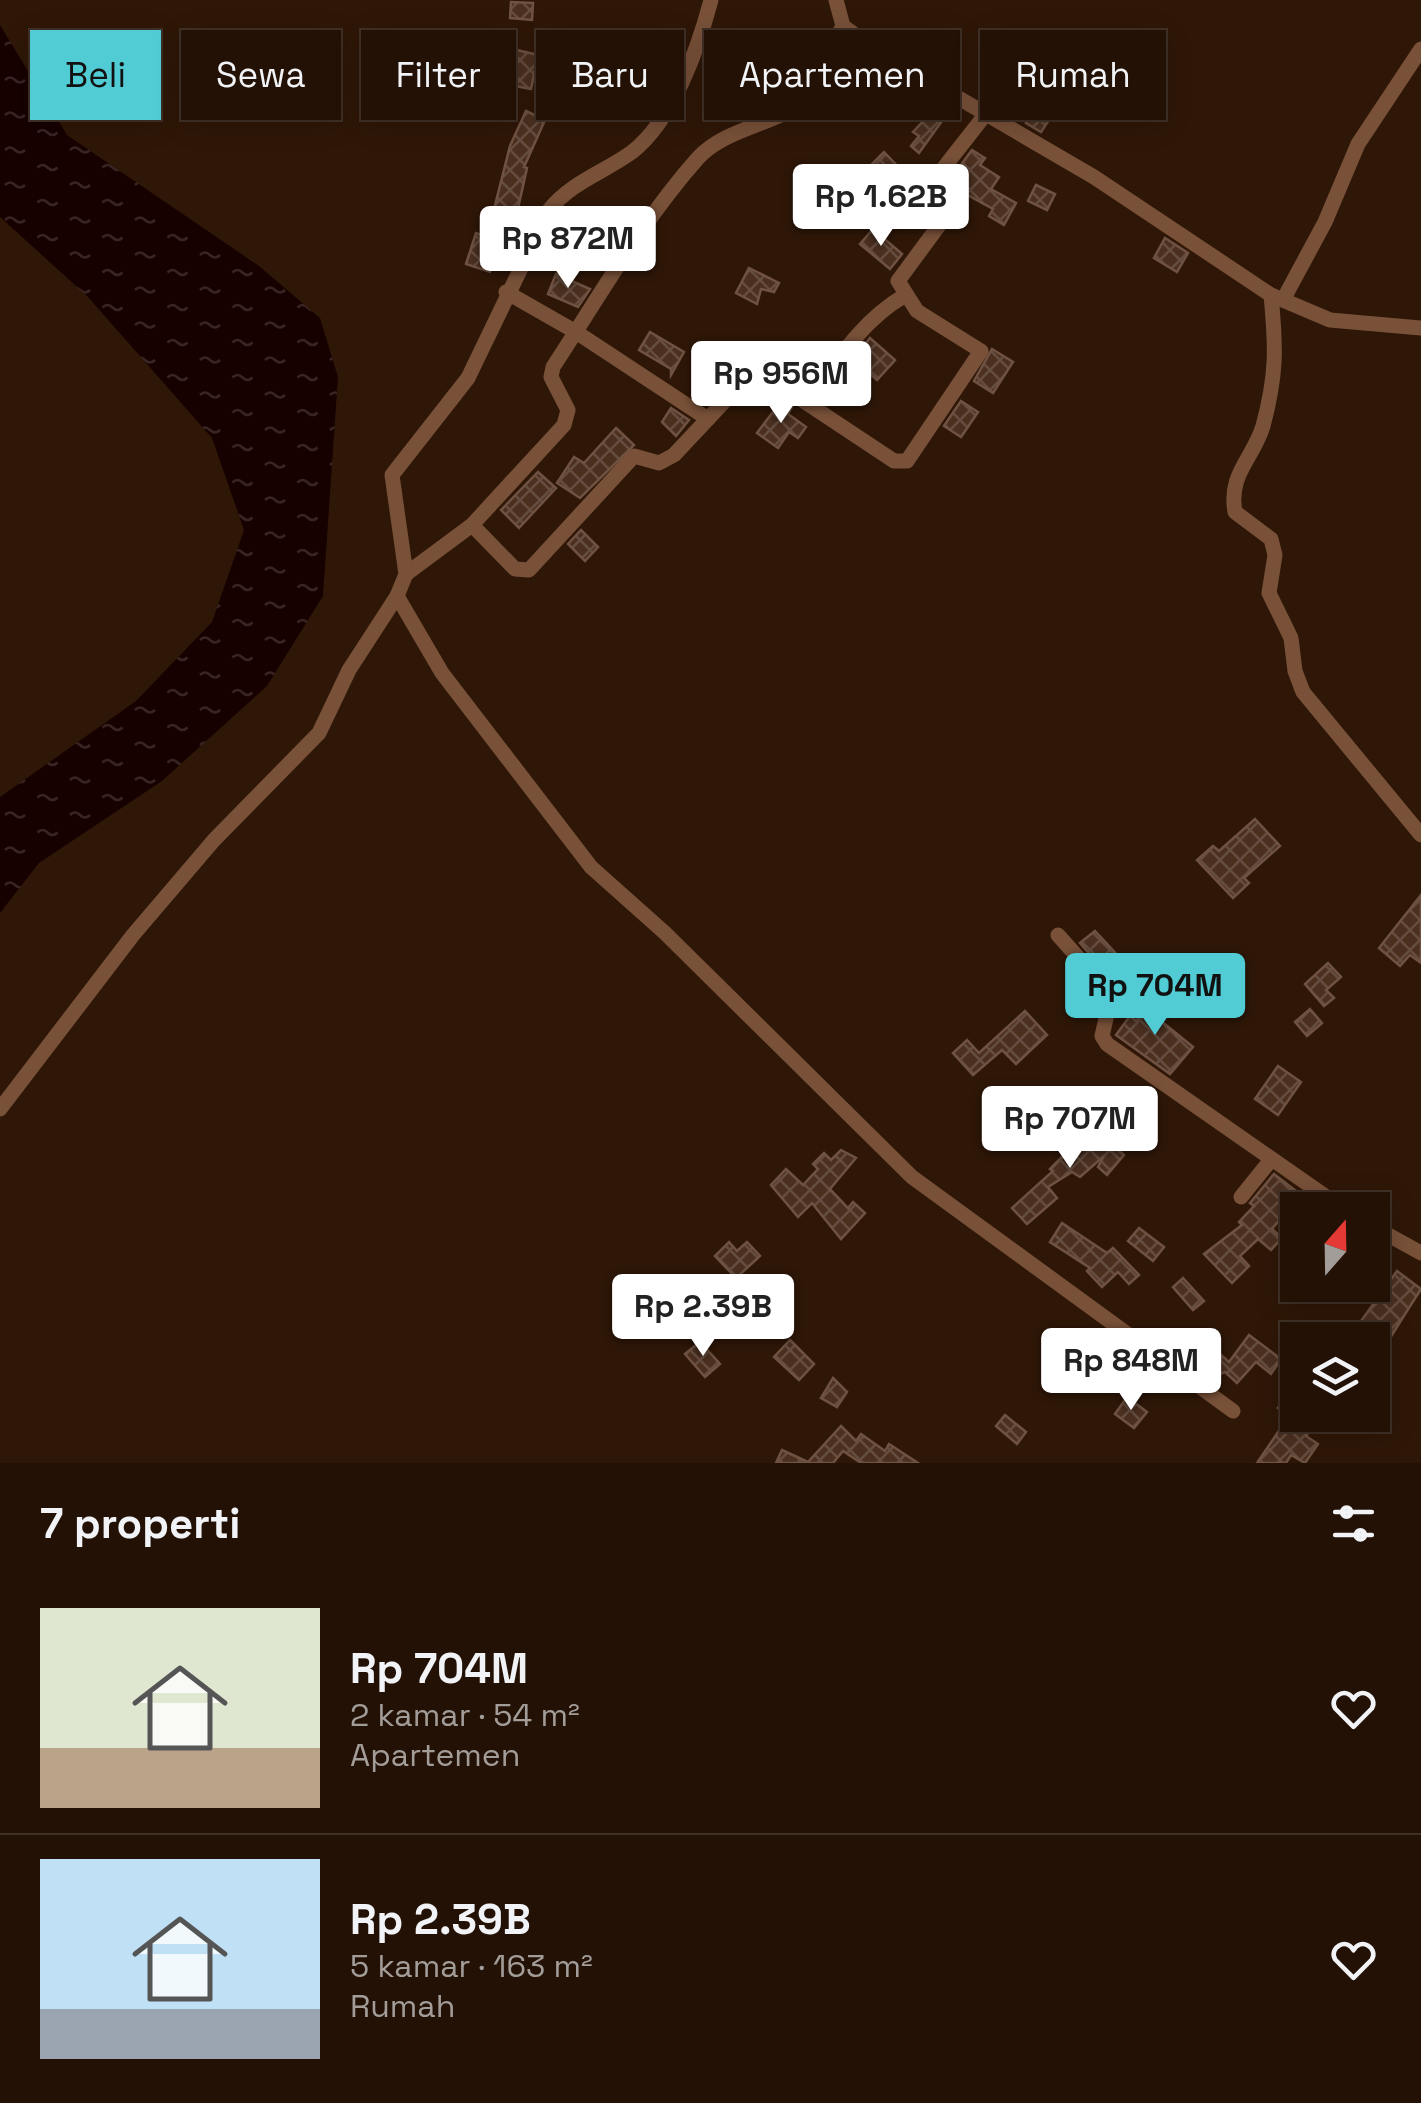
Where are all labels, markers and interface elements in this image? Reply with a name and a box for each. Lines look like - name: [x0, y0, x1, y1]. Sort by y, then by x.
- chip: Beli: [30, 30, 161, 120]
- chip: Sewa: [181, 30, 341, 120]
- chip: Filter: [361, 30, 516, 120]
- chip: Baru: [536, 30, 684, 120]
- chip: Apartemen: [704, 30, 960, 120]
- chip: Rumah: [980, 30, 1166, 120]
- pin: Rp 1.62B: [778, 164, 984, 249]
- text: Rp 1.62B: [815, 176, 947, 216]
- pin: Rp 872M: [476, 206, 660, 291]
- text: Rp 872M: [502, 218, 634, 258]
- pin: Rp 956M: [689, 341, 873, 426]
- text: Rp 956M: [713, 353, 849, 393]
- pin: Rp 704M: [1063, 953, 1247, 1038]
- text: Rp 704M: [1087, 965, 1223, 1005]
- pin: Rp 707M: [978, 1086, 1162, 1171]
- text: Rp 707M: [1004, 1098, 1136, 1138]
- north arrow: [1280, 1192, 1390, 1302]
- map controls: [1280, 1192, 1390, 1432]
- pin: Rp 2.39B: [600, 1274, 806, 1359]
- text: Rp 2.39B: [634, 1286, 772, 1326]
- button: layers: [1280, 1322, 1390, 1432]
- pin: Rp 848M: [1039, 1328, 1223, 1413]
- text: Rp 848M: [1063, 1340, 1199, 1380]
- icon: filters: [1326, 1496, 1381, 1551]
- text: 7 properti: [40, 1497, 240, 1550]
- text: Rp 704M: [350, 1642, 528, 1695]
- icon: home: [120, 1648, 240, 1768]
- icon: heart: [1326, 1681, 1381, 1736]
- text: 2 kamar · 54 m²: [350, 1695, 580, 1735]
- text: Apartemen: [350, 1735, 520, 1775]
- text: Rp 2.39B: [350, 1893, 531, 1946]
- icon: home: [120, 1899, 240, 2019]
- icon: heart: [1326, 1932, 1381, 1987]
- text: 5 kamar · 163 m²: [350, 1946, 593, 1986]
- text: Rumah: [350, 1986, 455, 2026]

